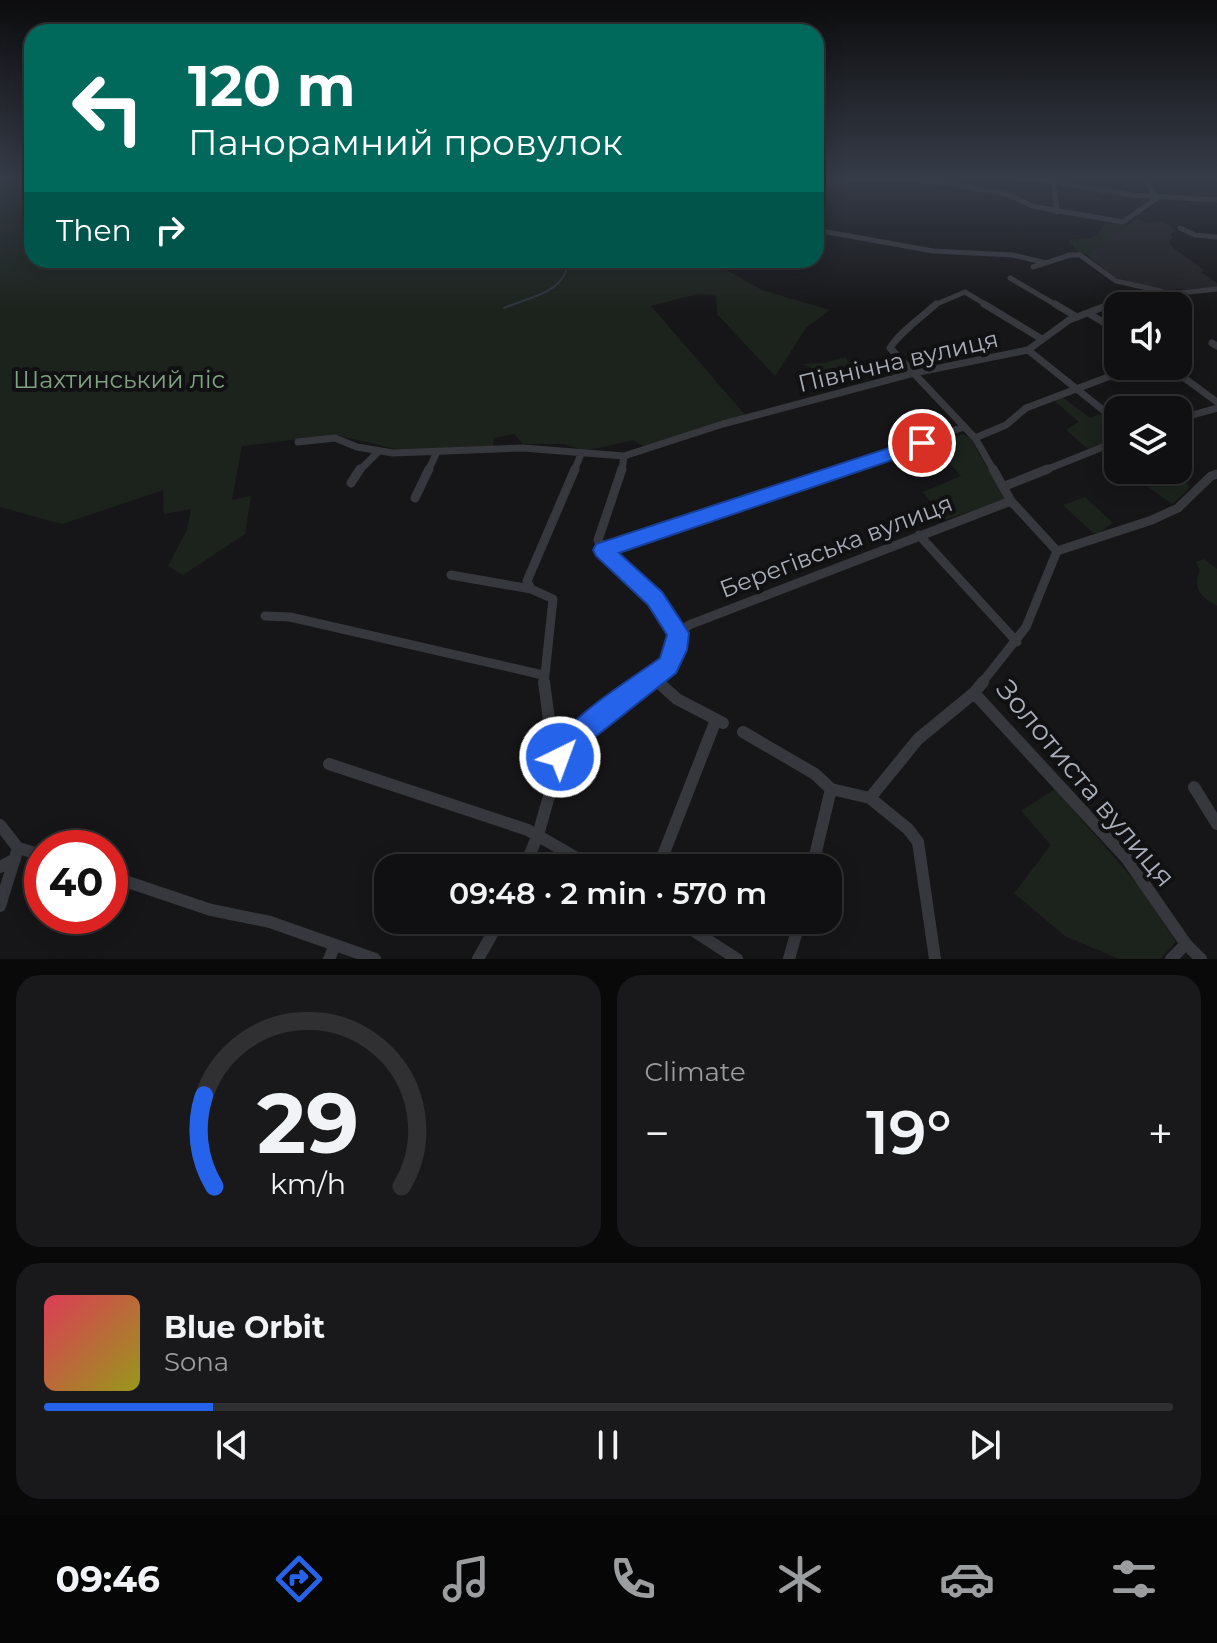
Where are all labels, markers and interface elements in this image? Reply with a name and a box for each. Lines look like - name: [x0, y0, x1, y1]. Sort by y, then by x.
- text: 120 m: [188, 52, 356, 120]
- icon: left: [56, 56, 160, 160]
- text: Панорамний провулок: [188, 120, 623, 164]
- icon: right: [148, 208, 192, 252]
- text: Then: [56, 212, 132, 249]
- map controls: [1104, 292, 1192, 484]
- button: sound: [1104, 292, 1192, 380]
- street label: Північна вулиця: [795, 324, 1001, 398]
- park label: Шахтинський ліс: [13, 365, 225, 394]
- button: layers: [1104, 396, 1192, 484]
- pin: [888, 409, 956, 477]
- icon: arrive: [900, 421, 944, 465]
- street label: Берегівська вулиця: [715, 488, 957, 604]
- street label: Золотиста вулиця: [989, 672, 1183, 894]
- position arrow: [518, 715, 602, 799]
- speed limit sign: 40: [24, 830, 128, 934]
- text: 09:48 · 2 min · 570 m: [449, 875, 767, 912]
- text: Climate: [645, 1056, 746, 1088]
- text: 29: [257, 1072, 359, 1174]
- text: 19°: [866, 1096, 952, 1169]
- text: −: [645, 1106, 670, 1160]
- text: +: [1148, 1106, 1173, 1160]
- text: km/h: [270, 1166, 346, 1201]
- text: Blue Orbit: [164, 1309, 325, 1346]
- text: Sona: [164, 1346, 229, 1378]
- icon: previous: [210, 1423, 254, 1467]
- icon: pause: [586, 1423, 630, 1467]
- icon: next: [963, 1423, 1007, 1467]
- icon: directions: [271, 1551, 327, 1607]
- icon: music: [438, 1551, 494, 1607]
- icon: phone: [605, 1551, 661, 1607]
- icon: climate: [772, 1551, 828, 1607]
- icon: car: [939, 1551, 995, 1607]
- icon: filters: [1106, 1551, 1162, 1607]
- text: 09:46: [55, 1557, 160, 1601]

